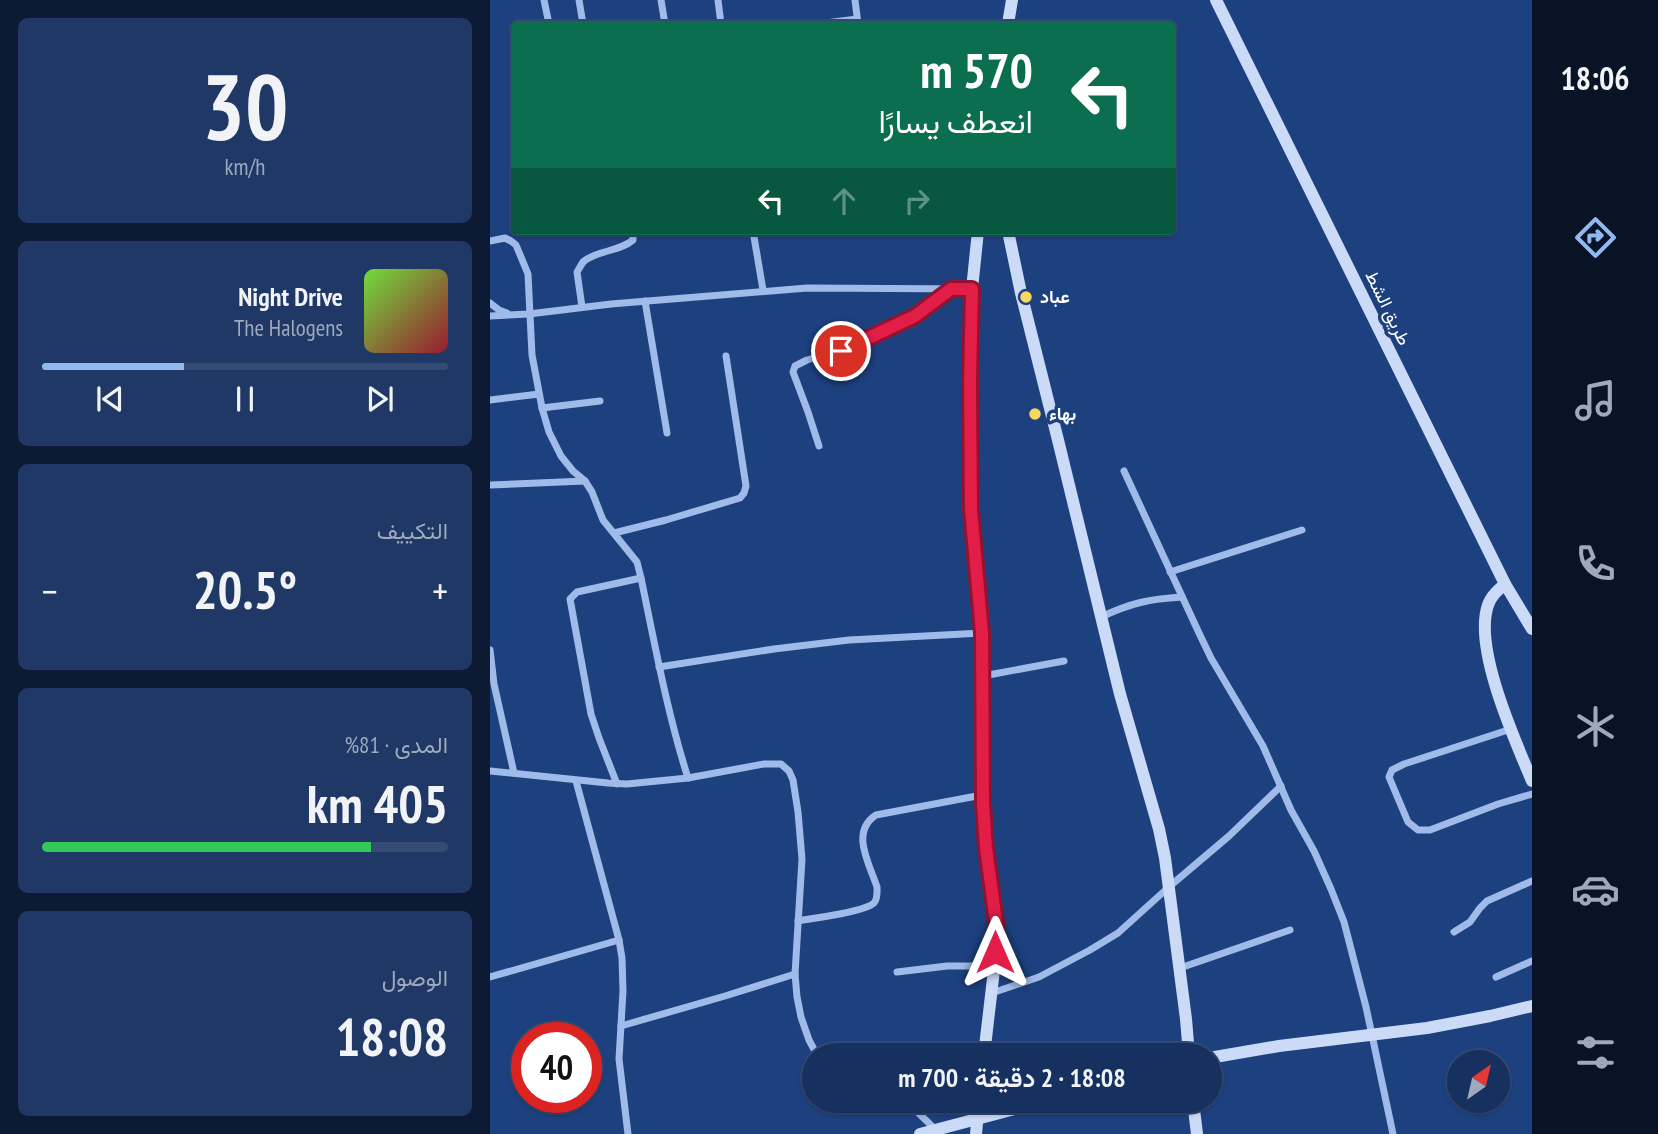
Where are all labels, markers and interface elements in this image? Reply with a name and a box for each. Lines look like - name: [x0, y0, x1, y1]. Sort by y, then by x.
- text: 570 m: [920, 38, 1033, 102]
- text: 30: [202, 47, 289, 165]
- icon: left: [1057, 49, 1148, 140]
- text: 18:06: [1560, 57, 1630, 99]
- text: انعطف يسارًا: [878, 100, 1033, 142]
- text: km/h: [225, 152, 265, 181]
- icon: left: [752, 182, 790, 220]
- icon: ahead: [825, 182, 863, 220]
- icon: right: [898, 182, 936, 220]
- icon: directions: [1571, 213, 1620, 262]
- street label: طريق الشط: [1361, 267, 1416, 349]
- text: Night Drive: [238, 280, 343, 313]
- place label: عباد: [1040, 285, 1070, 308]
- marker: عباد: [1018, 289, 1034, 305]
- text: The Halogens: [234, 313, 343, 342]
- pin: [811, 321, 871, 381]
- icon: arrive: [822, 332, 860, 370]
- icon: music: [1571, 376, 1620, 425]
- icon: previous: [91, 380, 129, 418]
- icon: pause: [226, 380, 264, 418]
- icon: next: [361, 380, 399, 418]
- place label: بهاء: [1049, 402, 1076, 425]
- marker: بهاء: [1027, 406, 1043, 422]
- text: التكييف: [377, 516, 448, 545]
- icon: phone: [1571, 539, 1620, 588]
- text: 20.5°: [193, 556, 297, 623]
- text: −: [42, 566, 58, 615]
- text: +: [432, 566, 448, 615]
- icon: climate: [1571, 702, 1620, 751]
- text: المدى · 81%: [344, 730, 448, 759]
- text: 405 km: [307, 770, 448, 837]
- icon: car: [1571, 865, 1620, 914]
- position arrow: [958, 915, 1032, 989]
- text: الوصول: [382, 963, 448, 992]
- text: 18:08: [336, 1003, 448, 1070]
- speed limit sign: 40: [511, 1022, 602, 1113]
- icon: filters: [1571, 1028, 1620, 1077]
- north arrow: [1447, 1050, 1510, 1113]
- map controls: [1447, 1050, 1510, 1113]
- text: 18:08 · 2 دقيقة · 700 m: [898, 1061, 1126, 1094]

